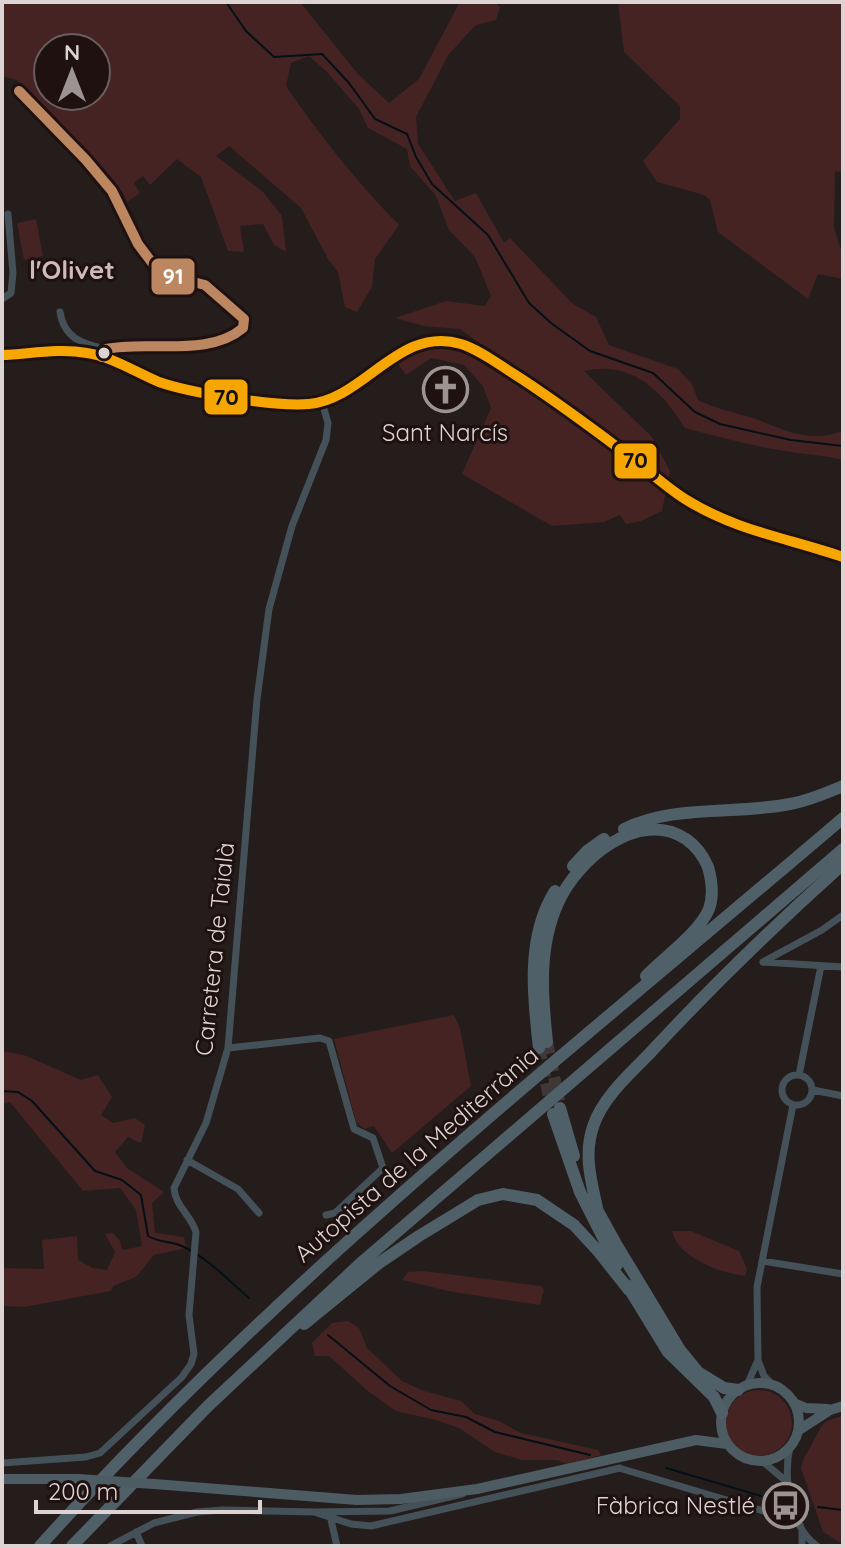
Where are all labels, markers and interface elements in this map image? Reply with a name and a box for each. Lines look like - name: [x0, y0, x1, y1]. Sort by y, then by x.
- north arrow: [32, 32, 112, 112]
- text: N: [64, 38, 80, 66]
- district label: l'Olivet: [29, 253, 115, 286]
- line badge: 91: [150, 257, 196, 296]
- text: 91: [162, 262, 184, 290]
- unlabelled marker: [96, 345, 112, 361]
- church icon: Sant Narcís: [421, 366, 469, 414]
- line badge: 70: [203, 378, 249, 416]
- text: 70: [213, 383, 239, 411]
- place label: Sant Narcís: [382, 417, 508, 447]
- line badge: 70: [613, 442, 658, 480]
- text: 70: [622, 446, 648, 474]
- street label: Carretera de Taialà: [188, 841, 240, 1057]
- street label: Autopista de la Mediterrània: [288, 1040, 544, 1268]
- scale bar: [36, 1464, 260, 1514]
- text: 200 m: [48, 1476, 118, 1506]
- bus stop icon: Fàbrica Nestlé: [762, 1481, 810, 1529]
- place label: Fàbrica Nestlé: [596, 1490, 755, 1520]

